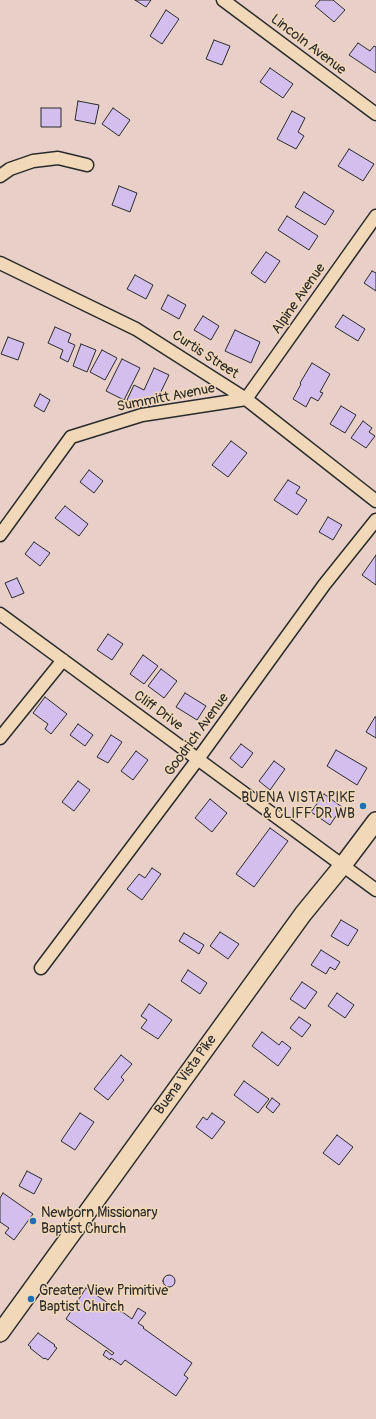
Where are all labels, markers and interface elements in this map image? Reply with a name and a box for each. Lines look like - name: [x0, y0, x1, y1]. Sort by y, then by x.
- street label: Lincoln Avenue: [267, 11, 349, 79]
- street label: Alpine Avenue: [269, 260, 329, 338]
- street label: Curtis Street: [169, 327, 241, 383]
- street label: Summitt Avenue: [116, 380, 216, 416]
- street label: Cliff Drive: [130, 688, 186, 734]
- street label: Goodrich Avenue: [161, 690, 233, 780]
- place label: BUENA VISTA PIKE & CLIFF DR WB: [241, 790, 355, 822]
- marker: BUENA VISTA PIKE & CLIFF DR WB: [358, 801, 368, 811]
- street label: Buena Vista Pike: [151, 1032, 221, 1118]
- place label: Newborn Missionary Baptist Church: [41, 1205, 158, 1238]
- marker: Newborn Missionary Baptist Church: [28, 1216, 38, 1226]
- place label: Greater View Primitive Baptist Church: [39, 1283, 168, 1316]
- marker: Greater View Primitive Baptist Church: [26, 1294, 36, 1304]

